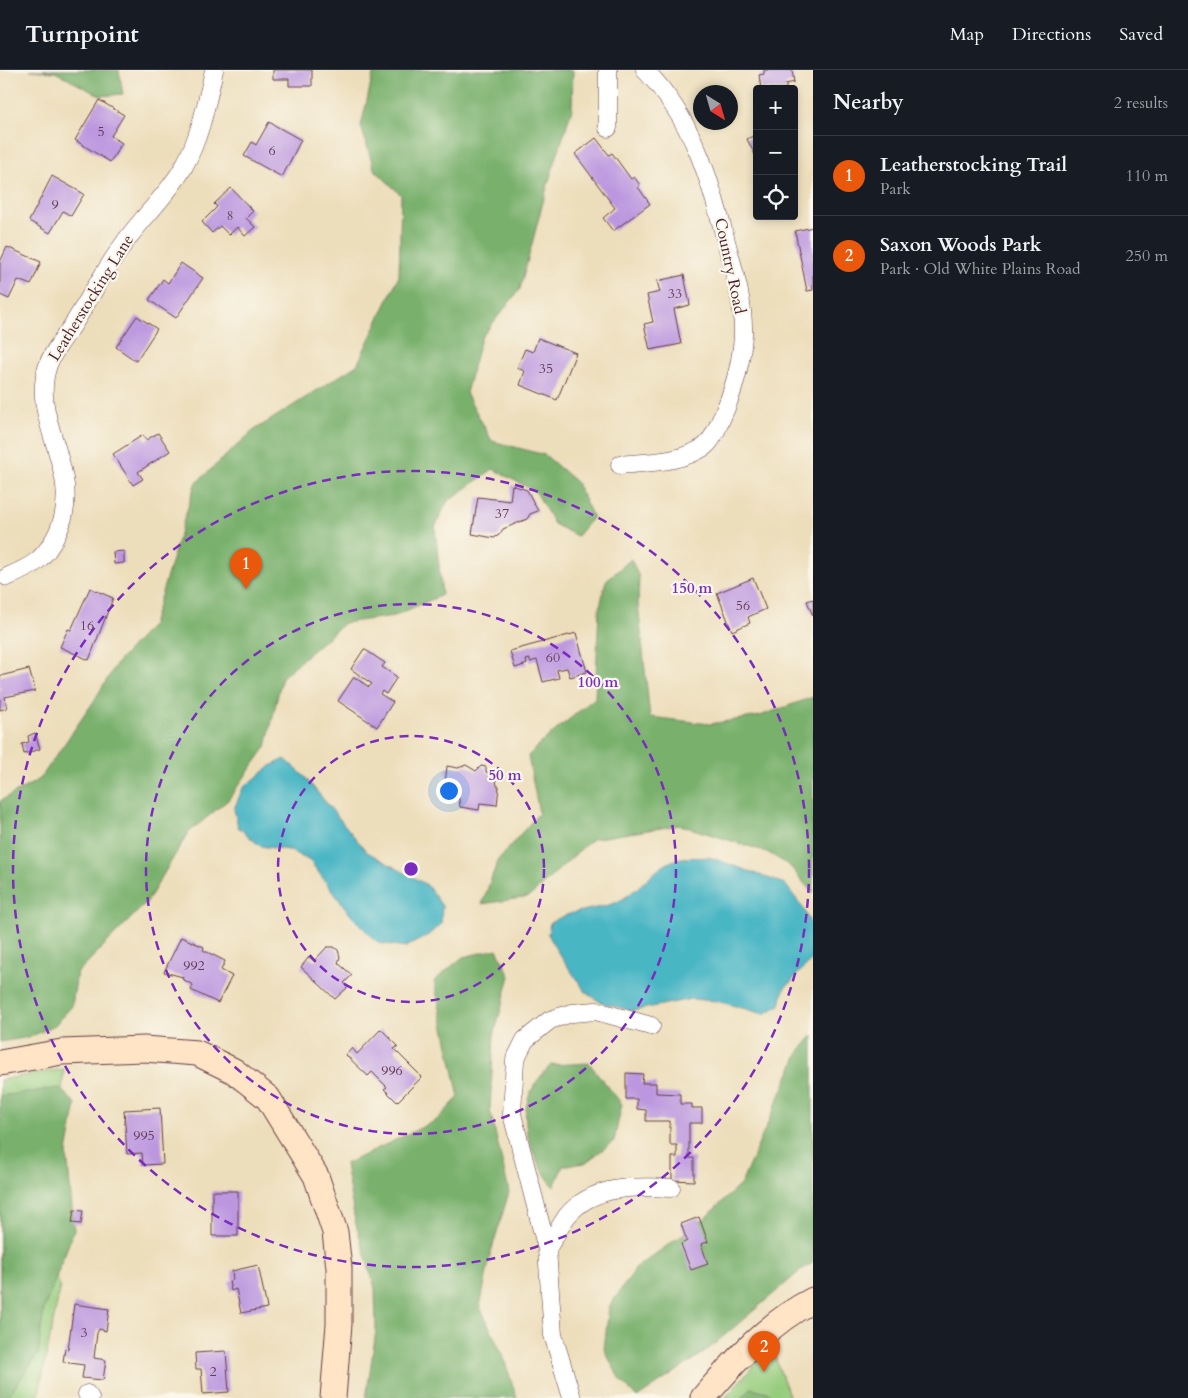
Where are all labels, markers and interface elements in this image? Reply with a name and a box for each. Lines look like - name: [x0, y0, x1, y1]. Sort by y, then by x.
- text: Turnpoint: [25, 18, 139, 51]
- text: Map: [950, 22, 984, 47]
- text: Directions: [1012, 22, 1091, 47]
- text: Saved: [1119, 22, 1163, 47]
- north arrow: [693, 85, 738, 130]
- map controls: [753, 85, 798, 220]
- button: +: [753, 85, 798, 130]
- text: Nearby: [833, 88, 904, 117]
- text: 2 results: [1114, 92, 1168, 114]
- house number: 5: [97, 122, 105, 141]
- button: −: [753, 130, 798, 175]
- house number: 6: [268, 141, 276, 160]
- text: Leatherstocking Trail: [880, 152, 1067, 178]
- text: 1: [845, 165, 853, 187]
- text: 110 m: [1126, 165, 1168, 187]
- button: locate: [753, 175, 798, 220]
- text: Park: [880, 178, 911, 200]
- house number: 9: [51, 195, 59, 214]
- house number: 8: [226, 206, 234, 225]
- street label: Country Road: [709, 216, 751, 316]
- street label: Leatherstocking Lane: [43, 230, 139, 366]
- text: Saxon Woods Park: [880, 232, 1042, 258]
- text: 2: [845, 245, 853, 267]
- text: 250 m: [1126, 245, 1168, 267]
- text: Park · Old White Plains Road: [880, 258, 1081, 280]
- house number: 33: [668, 284, 682, 303]
- house number: 35: [539, 359, 553, 378]
- house number: 37: [495, 504, 509, 523]
- pin: 1: [230, 548, 262, 589]
- text: 150 m: [672, 578, 713, 598]
- house number: 56: [736, 596, 750, 615]
- house number: 16: [80, 616, 94, 635]
- house number: 60: [546, 648, 560, 667]
- text: 100 m: [578, 672, 619, 692]
- text: 50 m: [488, 765, 522, 785]
- your location: [436, 778, 462, 804]
- centre of rings: [402, 860, 420, 878]
- house number: 992: [183, 956, 205, 975]
- house number: 996: [381, 1061, 403, 1080]
- house number: 995: [133, 1126, 155, 1145]
- house number: 3: [80, 1323, 88, 1342]
- pin: 2: [748, 1331, 780, 1372]
- house number: 2: [209, 1362, 217, 1381]

